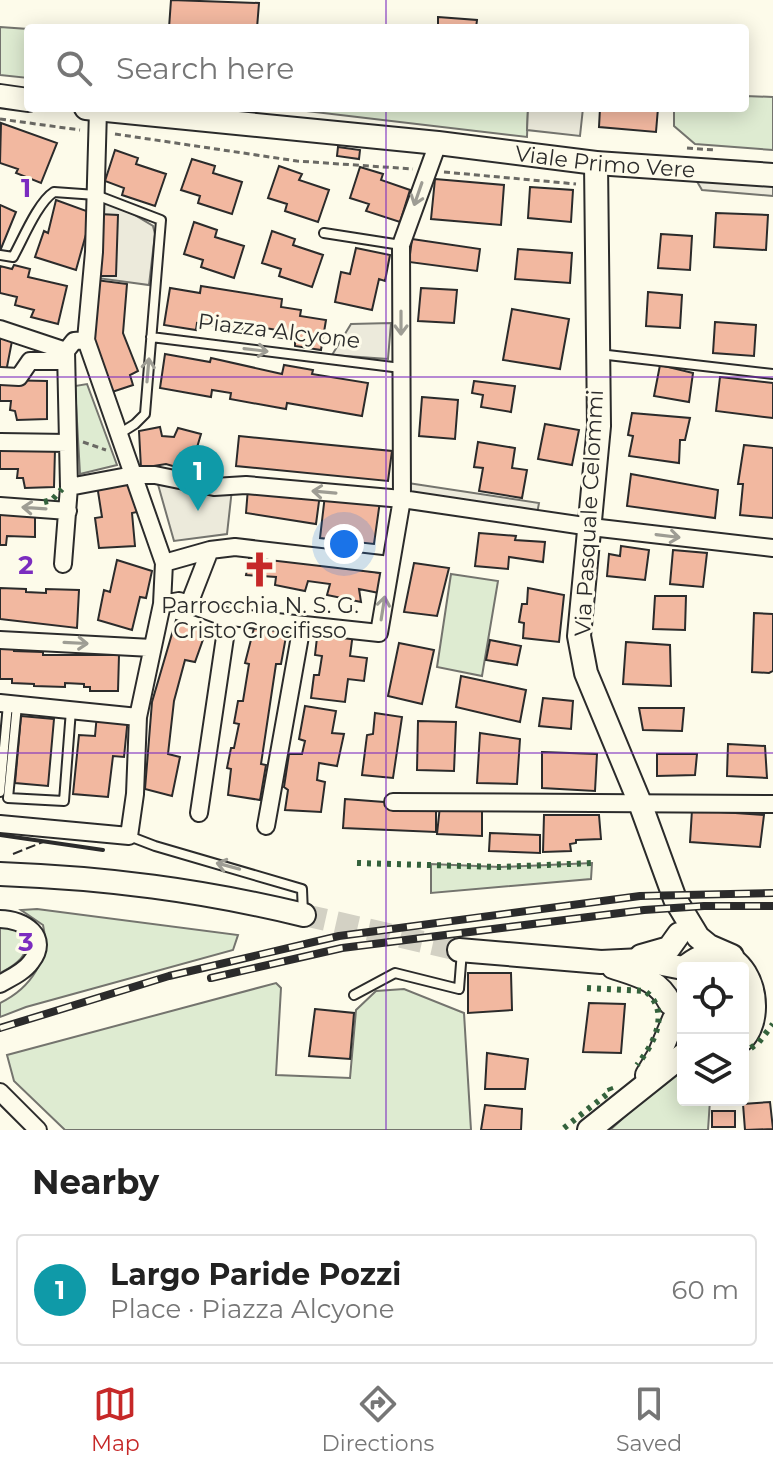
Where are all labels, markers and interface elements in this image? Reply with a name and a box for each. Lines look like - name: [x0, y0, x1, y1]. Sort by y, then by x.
- search box: [24, 24, 749, 112]
- icon: search: [52, 46, 96, 90]
- text: Search here: [116, 50, 294, 87]
- street label: Viale Primo Vere: [513, 139, 696, 183]
- text: 1: [21, 172, 31, 204]
- one-way arrow: [410, 181, 425, 206]
- street label: Piazza Alcyone: [196, 308, 362, 354]
- one-way arrow: [393, 309, 409, 336]
- one-way arrow: [243, 343, 268, 358]
- one-way arrow: [141, 357, 156, 384]
- street label: Via Pasquale Celommi: [569, 389, 609, 637]
- pin: 1: [172, 445, 224, 511]
- one-way arrow: [311, 484, 338, 499]
- one-way arrow: [21, 500, 48, 515]
- your location: [324, 524, 364, 564]
- one-way arrow: [654, 529, 681, 544]
- text: 2: [18, 549, 34, 581]
- church icon: Parrocchia N. S. G. Cristo Crocifisso: [241, 550, 279, 588]
- place label: Parrocchia N. S. G. Cristo Crocifisso: [161, 592, 359, 644]
- one-way arrow: [376, 596, 391, 622]
- one-way arrow: [62, 636, 89, 651]
- one-way arrow: [215, 857, 241, 872]
- text: 3: [17, 926, 34, 958]
- map controls: [677, 962, 749, 1106]
- button: locate: [677, 962, 749, 1034]
- button: layers: [677, 1034, 749, 1106]
- text: Nearby: [32, 1161, 159, 1203]
- text: Largo Paride Pozzi: [110, 1256, 401, 1293]
- text: 1: [55, 1274, 65, 1306]
- text: 60 m: [672, 1274, 739, 1306]
- text: Place · Piazza Alcyone: [110, 1293, 394, 1325]
- tab: Map: [91, 1382, 140, 1457]
- tab: Directions: [322, 1382, 434, 1457]
- tab: Saved: [616, 1382, 682, 1457]

